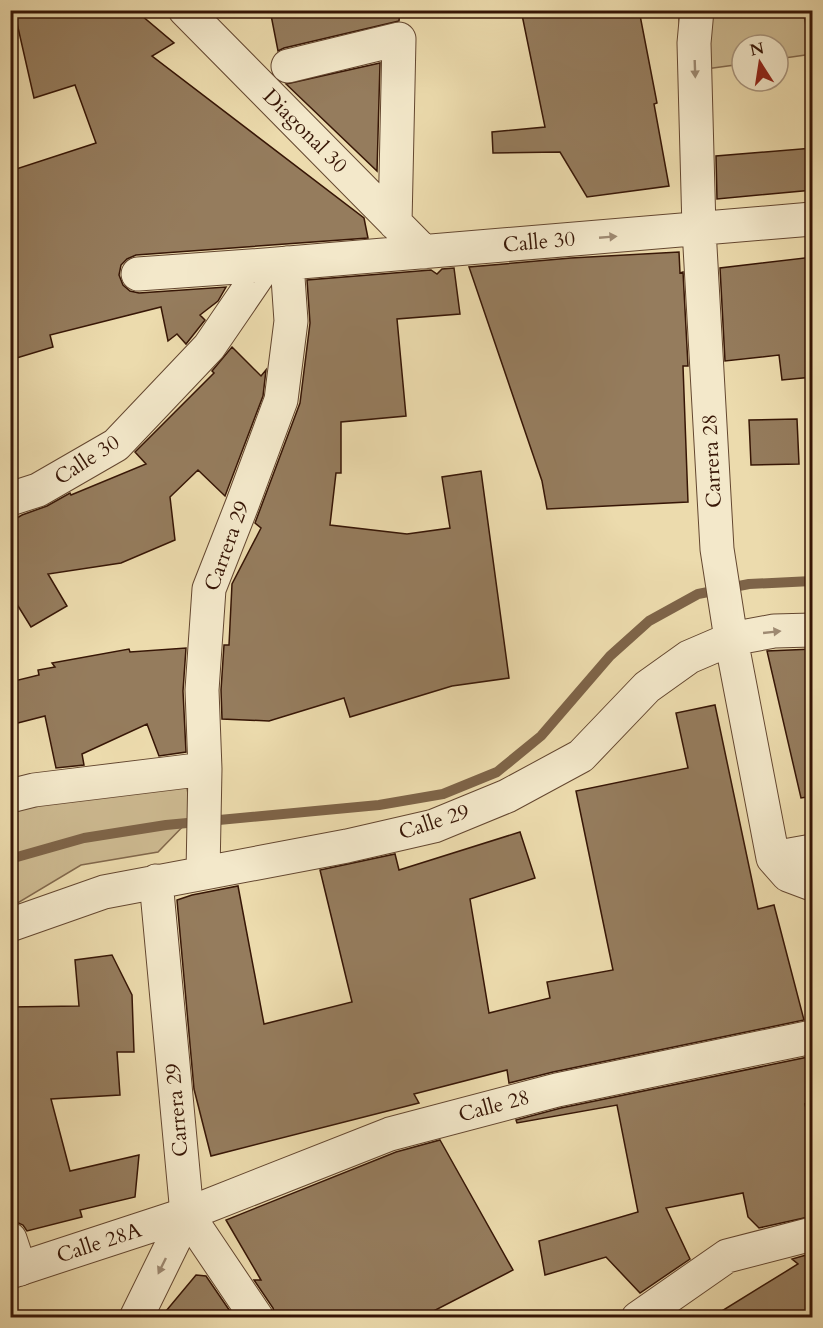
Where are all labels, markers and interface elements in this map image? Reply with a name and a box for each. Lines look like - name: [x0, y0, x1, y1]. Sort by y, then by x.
- north arrow: [730, 33, 790, 93]
- text: N: [748, 37, 766, 62]
- one-way arrow: [690, 59, 699, 78]
- street label: Diagonal 30: [256, 82, 354, 180]
- street label: Calle 30: [502, 224, 576, 260]
- one-way arrow: [599, 232, 618, 241]
- street label: Carrera 28: [695, 413, 729, 509]
- street label: Calle 30: [49, 428, 125, 492]
- street label: Carrera 29: [197, 497, 257, 595]
- one-way arrow: [762, 627, 781, 637]
- street label: Calle 29: [395, 797, 473, 847]
- street label: Carrera 29: [158, 1062, 196, 1158]
- street label: Calle 28: [455, 1083, 533, 1129]
- street label: Calle 28A: [53, 1216, 145, 1270]
- one-way arrow: [157, 1257, 167, 1275]

